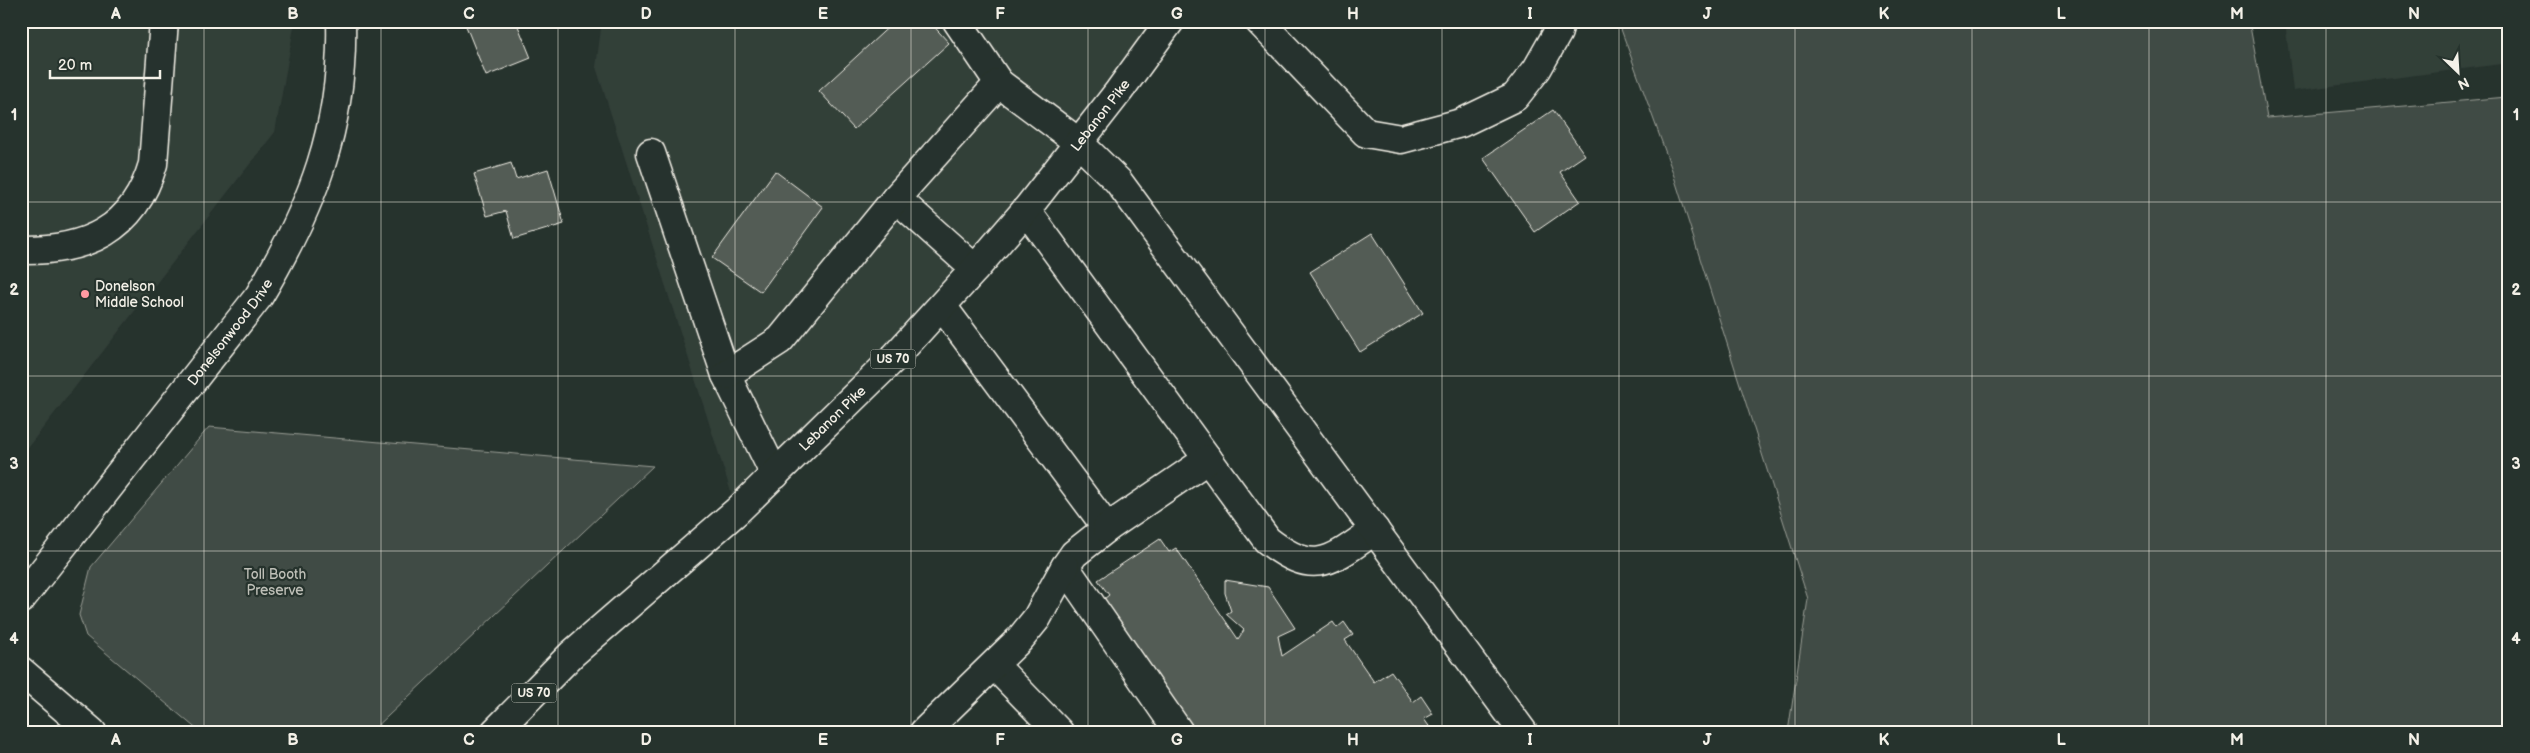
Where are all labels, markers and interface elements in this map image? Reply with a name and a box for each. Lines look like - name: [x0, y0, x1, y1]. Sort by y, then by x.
- text: A: [110, 5, 121, 24]
- text: B: [287, 5, 299, 24]
- text: C: [463, 5, 475, 24]
- text: D: [640, 5, 652, 24]
- text: E: [818, 5, 828, 24]
- text: F: [995, 5, 1005, 24]
- text: G: [1171, 5, 1183, 24]
- text: H: [1347, 5, 1359, 24]
- text: I: [1527, 5, 1533, 24]
- text: J: [1703, 5, 1712, 24]
- text: K: [1879, 5, 1890, 24]
- text: L: [2056, 5, 2066, 24]
- text: M: [2230, 5, 2244, 24]
- text: N: [2408, 5, 2420, 24]
- scale bar: [50, 48, 160, 80]
- north arrow: [2432, 48, 2482, 98]
- text: 20 m: [58, 56, 92, 75]
- text: N: [2455, 73, 2472, 93]
- street label: Lebanon Pike: [1067, 76, 1134, 155]
- text: 1: [11, 106, 17, 125]
- text: 1: [2513, 106, 2519, 125]
- street label: Donelsonwood Drive: [184, 276, 276, 389]
- place label: Donelson Middle School: [95, 278, 184, 311]
- text: 2: [9, 281, 19, 300]
- text: 2: [2511, 281, 2521, 300]
- marker: Donelson Middle School: [79, 288, 91, 300]
- road number: US 70: [870, 349, 916, 368]
- street label: Lebanon Pike: [796, 382, 870, 455]
- text: 3: [9, 455, 19, 474]
- text: 3: [2511, 455, 2521, 474]
- park label: Toll Booth Preserve: [244, 566, 306, 599]
- text: 4: [9, 630, 19, 649]
- text: 4: [2511, 630, 2521, 649]
- road number: US 70: [512, 684, 556, 702]
- text: A: [110, 731, 121, 750]
- text: B: [287, 731, 299, 750]
- text: C: [463, 731, 475, 750]
- text: D: [640, 731, 652, 750]
- text: E: [818, 731, 828, 750]
- text: F: [995, 731, 1005, 750]
- text: G: [1171, 731, 1183, 750]
- text: H: [1347, 731, 1359, 750]
- text: I: [1527, 731, 1533, 750]
- text: J: [1703, 731, 1712, 750]
- text: K: [1879, 731, 1890, 750]
- text: L: [2056, 731, 2066, 750]
- text: M: [2230, 731, 2244, 750]
- text: N: [2408, 731, 2420, 750]

